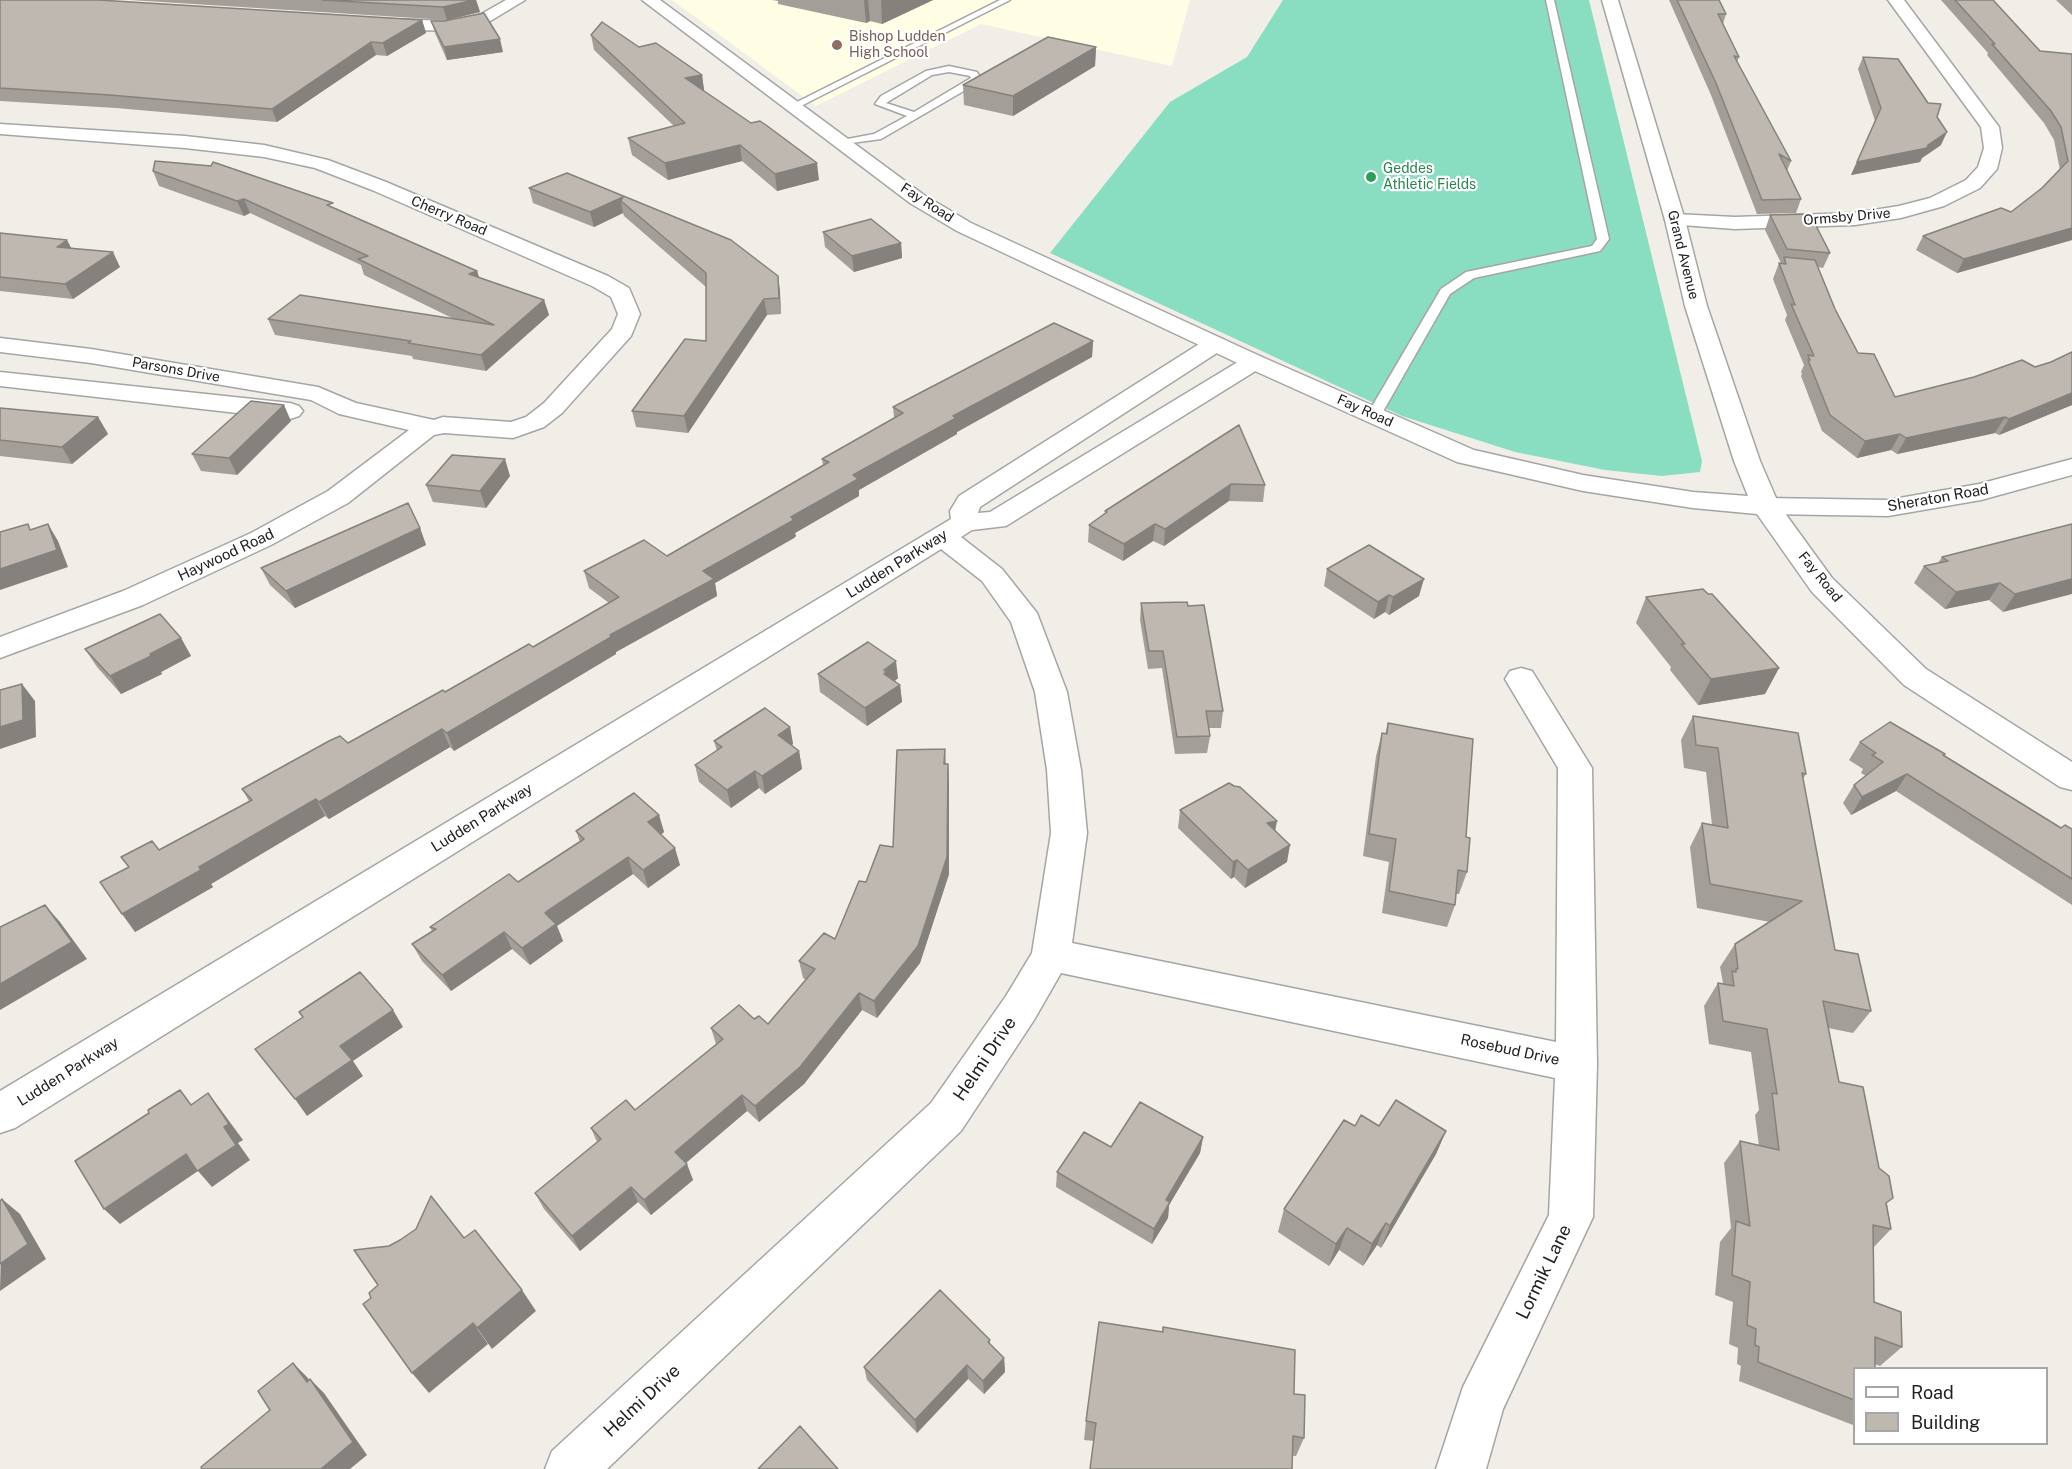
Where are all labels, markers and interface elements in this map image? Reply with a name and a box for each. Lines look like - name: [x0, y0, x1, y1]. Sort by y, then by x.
- place label: Bishop Ludden High School: [849, 29, 946, 62]
- marker: Bishop Ludden High School: [830, 38, 844, 52]
- place label: Geddes Athletic Fields: [1383, 161, 1476, 194]
- marker: Geddes Athletic Fields: [1364, 170, 1378, 184]
- street label: Fay Road: [897, 180, 957, 226]
- street label: Cherry Road: [409, 192, 489, 240]
- street label: Ormsby Drive: [1803, 205, 1891, 229]
- street label: Grand Avenue: [1664, 209, 1702, 301]
- street label: Parsons Drive: [131, 354, 221, 386]
- street label: Fay Road: [1334, 391, 1396, 431]
- street label: Sheraton Road: [1886, 480, 1990, 516]
- street label: Haywood Road: [175, 525, 277, 585]
- street label: Ludden Parkway: [843, 526, 951, 602]
- street label: Fay Road: [1795, 549, 1845, 605]
- street label: Ludden Parkway: [428, 780, 536, 856]
- street label: Helmi Drive: [949, 1013, 1021, 1105]
- street label: Rosebud Drive: [1459, 1031, 1561, 1069]
- street label: Ludden Parkway: [14, 1034, 122, 1110]
- street label: Lormik Lane: [1512, 1221, 1576, 1323]
- street label: Helmi Drive: [599, 1360, 685, 1442]
- legend: [1853, 1367, 2048, 1445]
- text: Road: [1911, 1382, 1954, 1403]
- text: Building: [1911, 1412, 1980, 1433]

